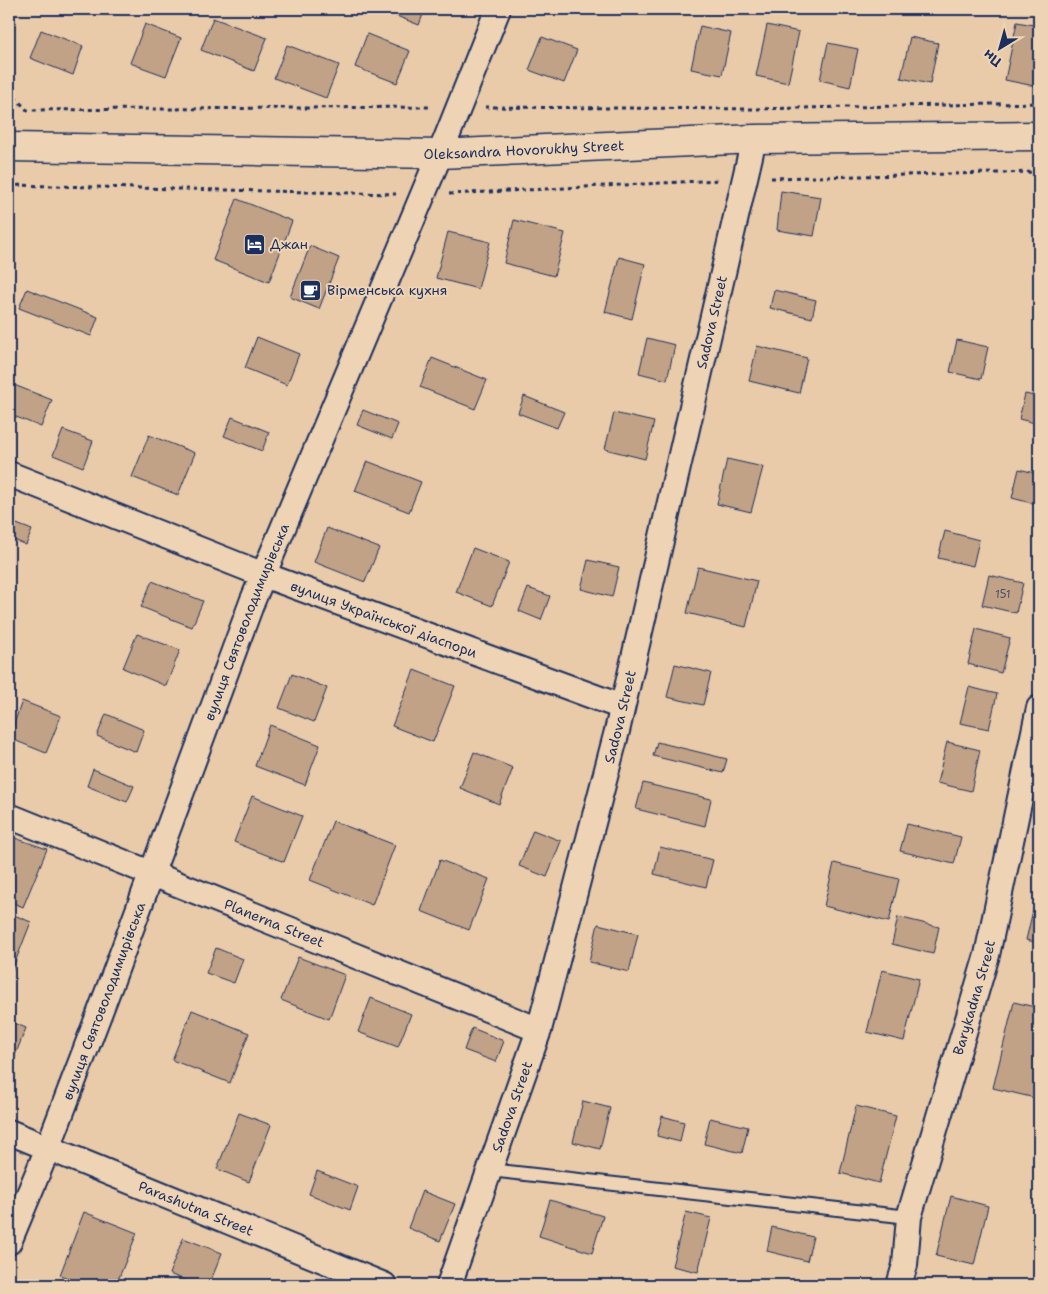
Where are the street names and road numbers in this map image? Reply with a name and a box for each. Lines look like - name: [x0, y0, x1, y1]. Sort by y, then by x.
- street label: Oleksandra Hovorukhy Street: [423, 136, 624, 163]
- street label: Sadova Street: [692, 274, 731, 371]
- street label: вулиця Святоволодимирівська: [200, 520, 293, 723]
- street label: вулиця Української діаспори: [288, 577, 480, 662]
- street label: Sadova Street: [600, 668, 640, 765]
- street label: Planerna Street: [221, 895, 327, 951]
- street label: вулиця Святоволодимирівська: [58, 899, 149, 1103]
- street label: Barykadna Street: [949, 938, 999, 1057]
- street label: Sadova Street: [488, 1059, 536, 1155]
- street label: Parashutna Street: [136, 1177, 256, 1240]

